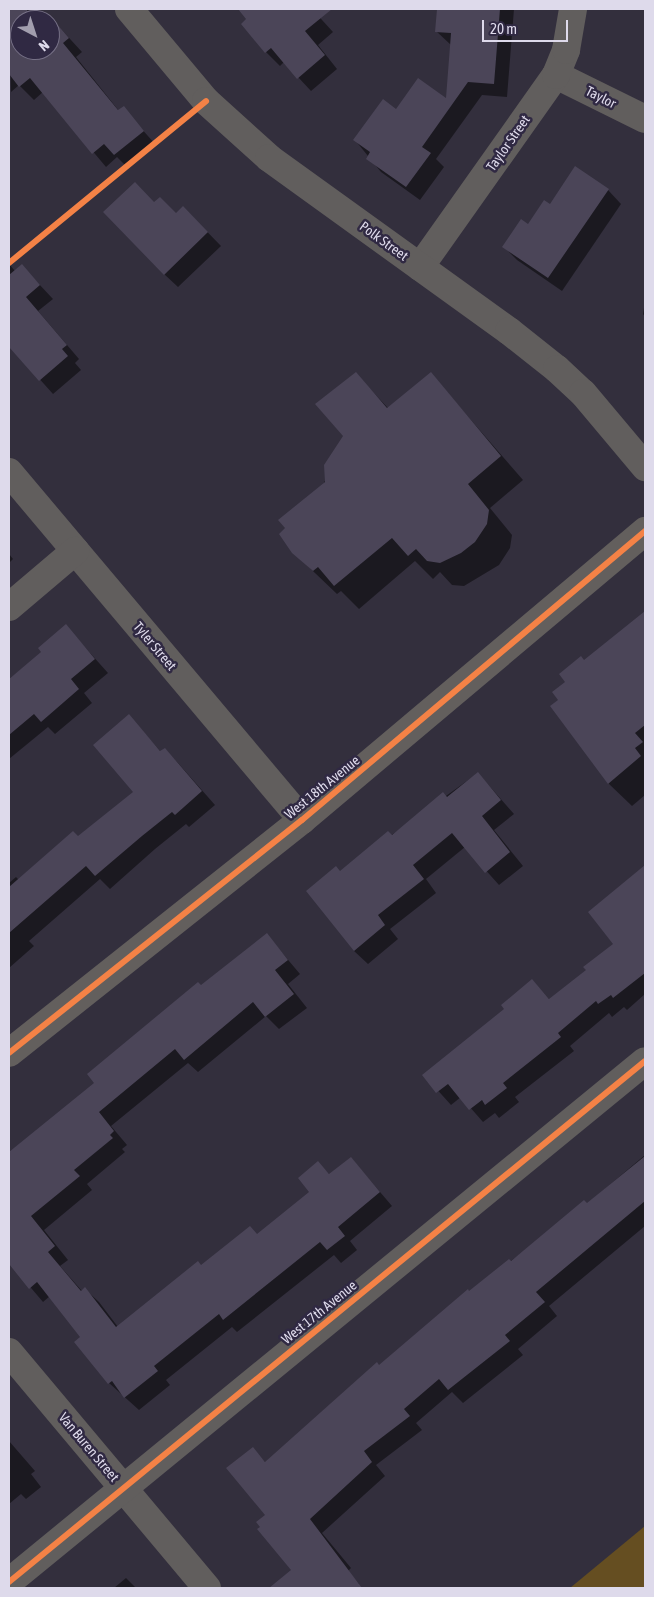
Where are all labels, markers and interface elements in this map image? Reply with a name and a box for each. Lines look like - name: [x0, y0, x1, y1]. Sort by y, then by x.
- north arrow: [10, 10, 60, 60]
- scale bar: [484, 10, 570, 42]
- text: 20 m: [490, 20, 517, 37]
- text: N: [36, 37, 52, 55]
- street label: Taylor: [583, 82, 619, 112]
- street label: Taylor Street: [483, 112, 533, 174]
- street label: Polk Street: [356, 218, 412, 264]
- street label: Tyler Street: [130, 618, 180, 674]
- street label: West 18th Avenue: [281, 752, 363, 822]
- street label: West 17th Avenue: [278, 1277, 360, 1347]
- street label: Van Buren Street: [55, 1409, 123, 1485]

